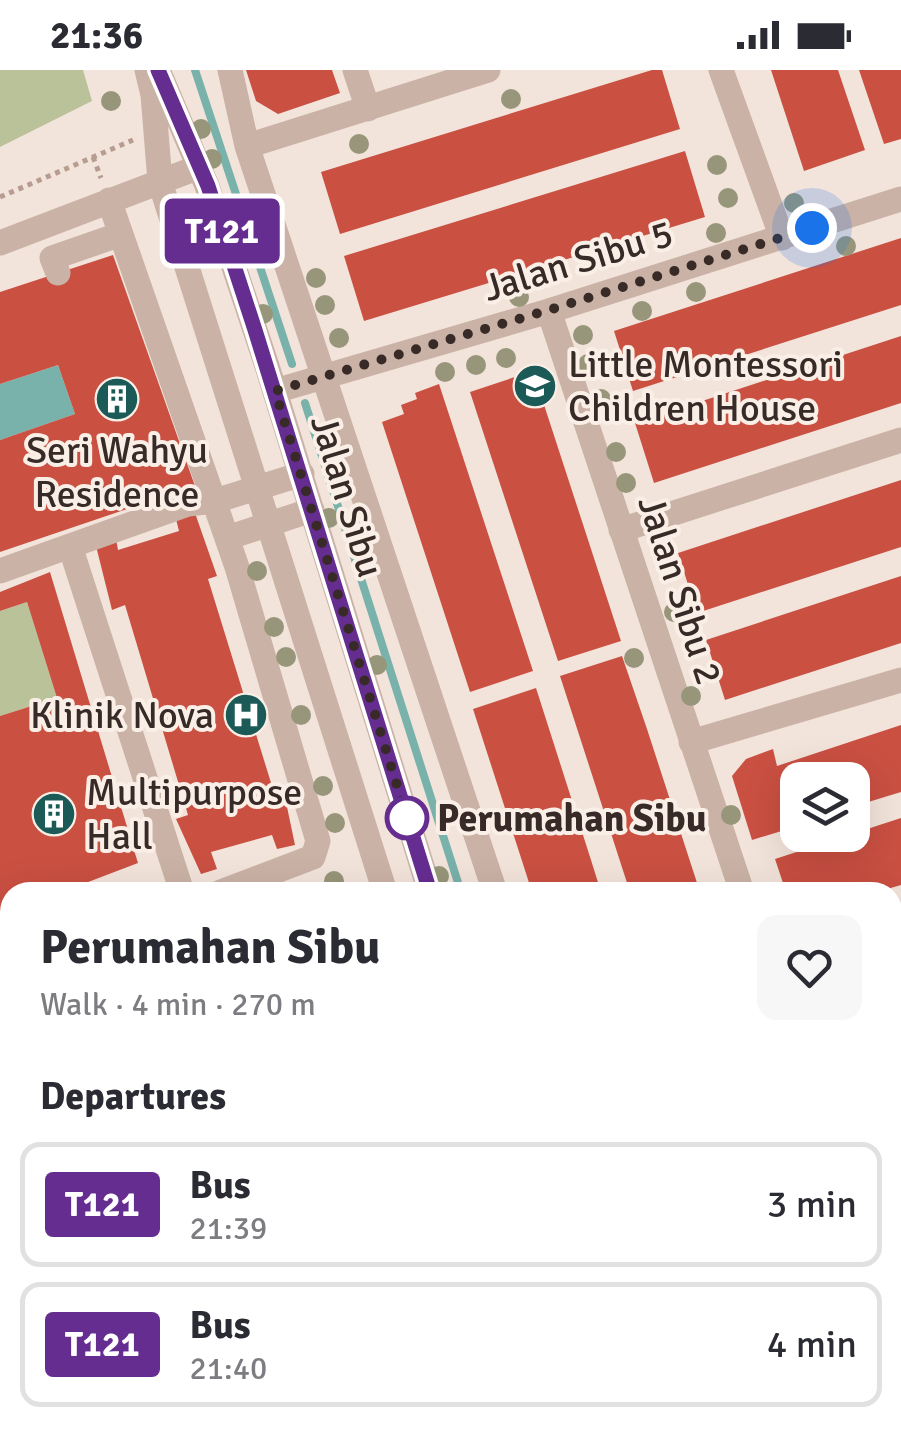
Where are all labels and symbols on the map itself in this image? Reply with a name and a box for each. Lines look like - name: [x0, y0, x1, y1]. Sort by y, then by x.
- line badge: T121: [152, 198, 292, 264]
- your location: [787, 203, 837, 253]
- street label: Jalan Sibu 5: [477, 210, 679, 312]
- place label: Little Montessori Children House: [568, 341, 843, 432]
- school or university icon: Little Montessori Children House: [512, 363, 558, 409]
- building icon: Seri Wahyu Residence: [94, 376, 140, 422]
- street label: Jalan Sibu: [300, 409, 394, 583]
- place label: Seri Wahyu Residence: [26, 427, 208, 518]
- street label: Jalan Sibu 2: [627, 490, 733, 690]
- place label: Klinik Nova: [30, 692, 214, 739]
- hospital icon: Klinik Nova: [223, 692, 269, 738]
- place label: Multipurpose Hall: [86, 769, 302, 860]
- building icon: Multipurpose Hall: [31, 791, 77, 837]
- place label: Perumahan Sibu: [437, 795, 707, 842]
- marker: Perumahan Sibu: [386, 797, 428, 839]

